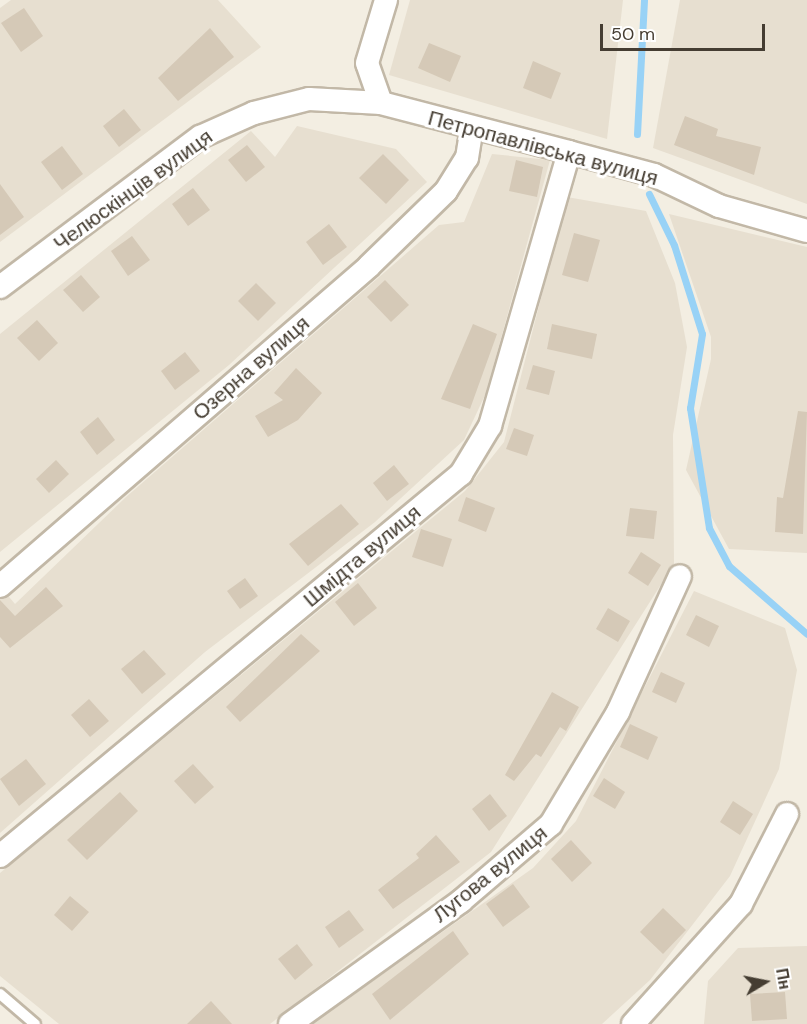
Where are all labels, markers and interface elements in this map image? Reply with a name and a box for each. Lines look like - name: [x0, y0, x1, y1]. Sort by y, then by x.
- scale bar: [603, 12, 768, 50]
- text: 50 m: [611, 22, 655, 46]
- street label: Петропавлівська вулиця: [425, 105, 661, 191]
- street label: Челюскінців вулиця: [49, 124, 217, 256]
- street label: Озерна вулиця: [188, 311, 314, 425]
- street label: Шмідта вулиця: [298, 500, 426, 612]
- street label: Лугова вулиця: [428, 820, 552, 928]
- north arrow: [735, 952, 795, 1012]
- text: Пн: [771, 967, 795, 991]

